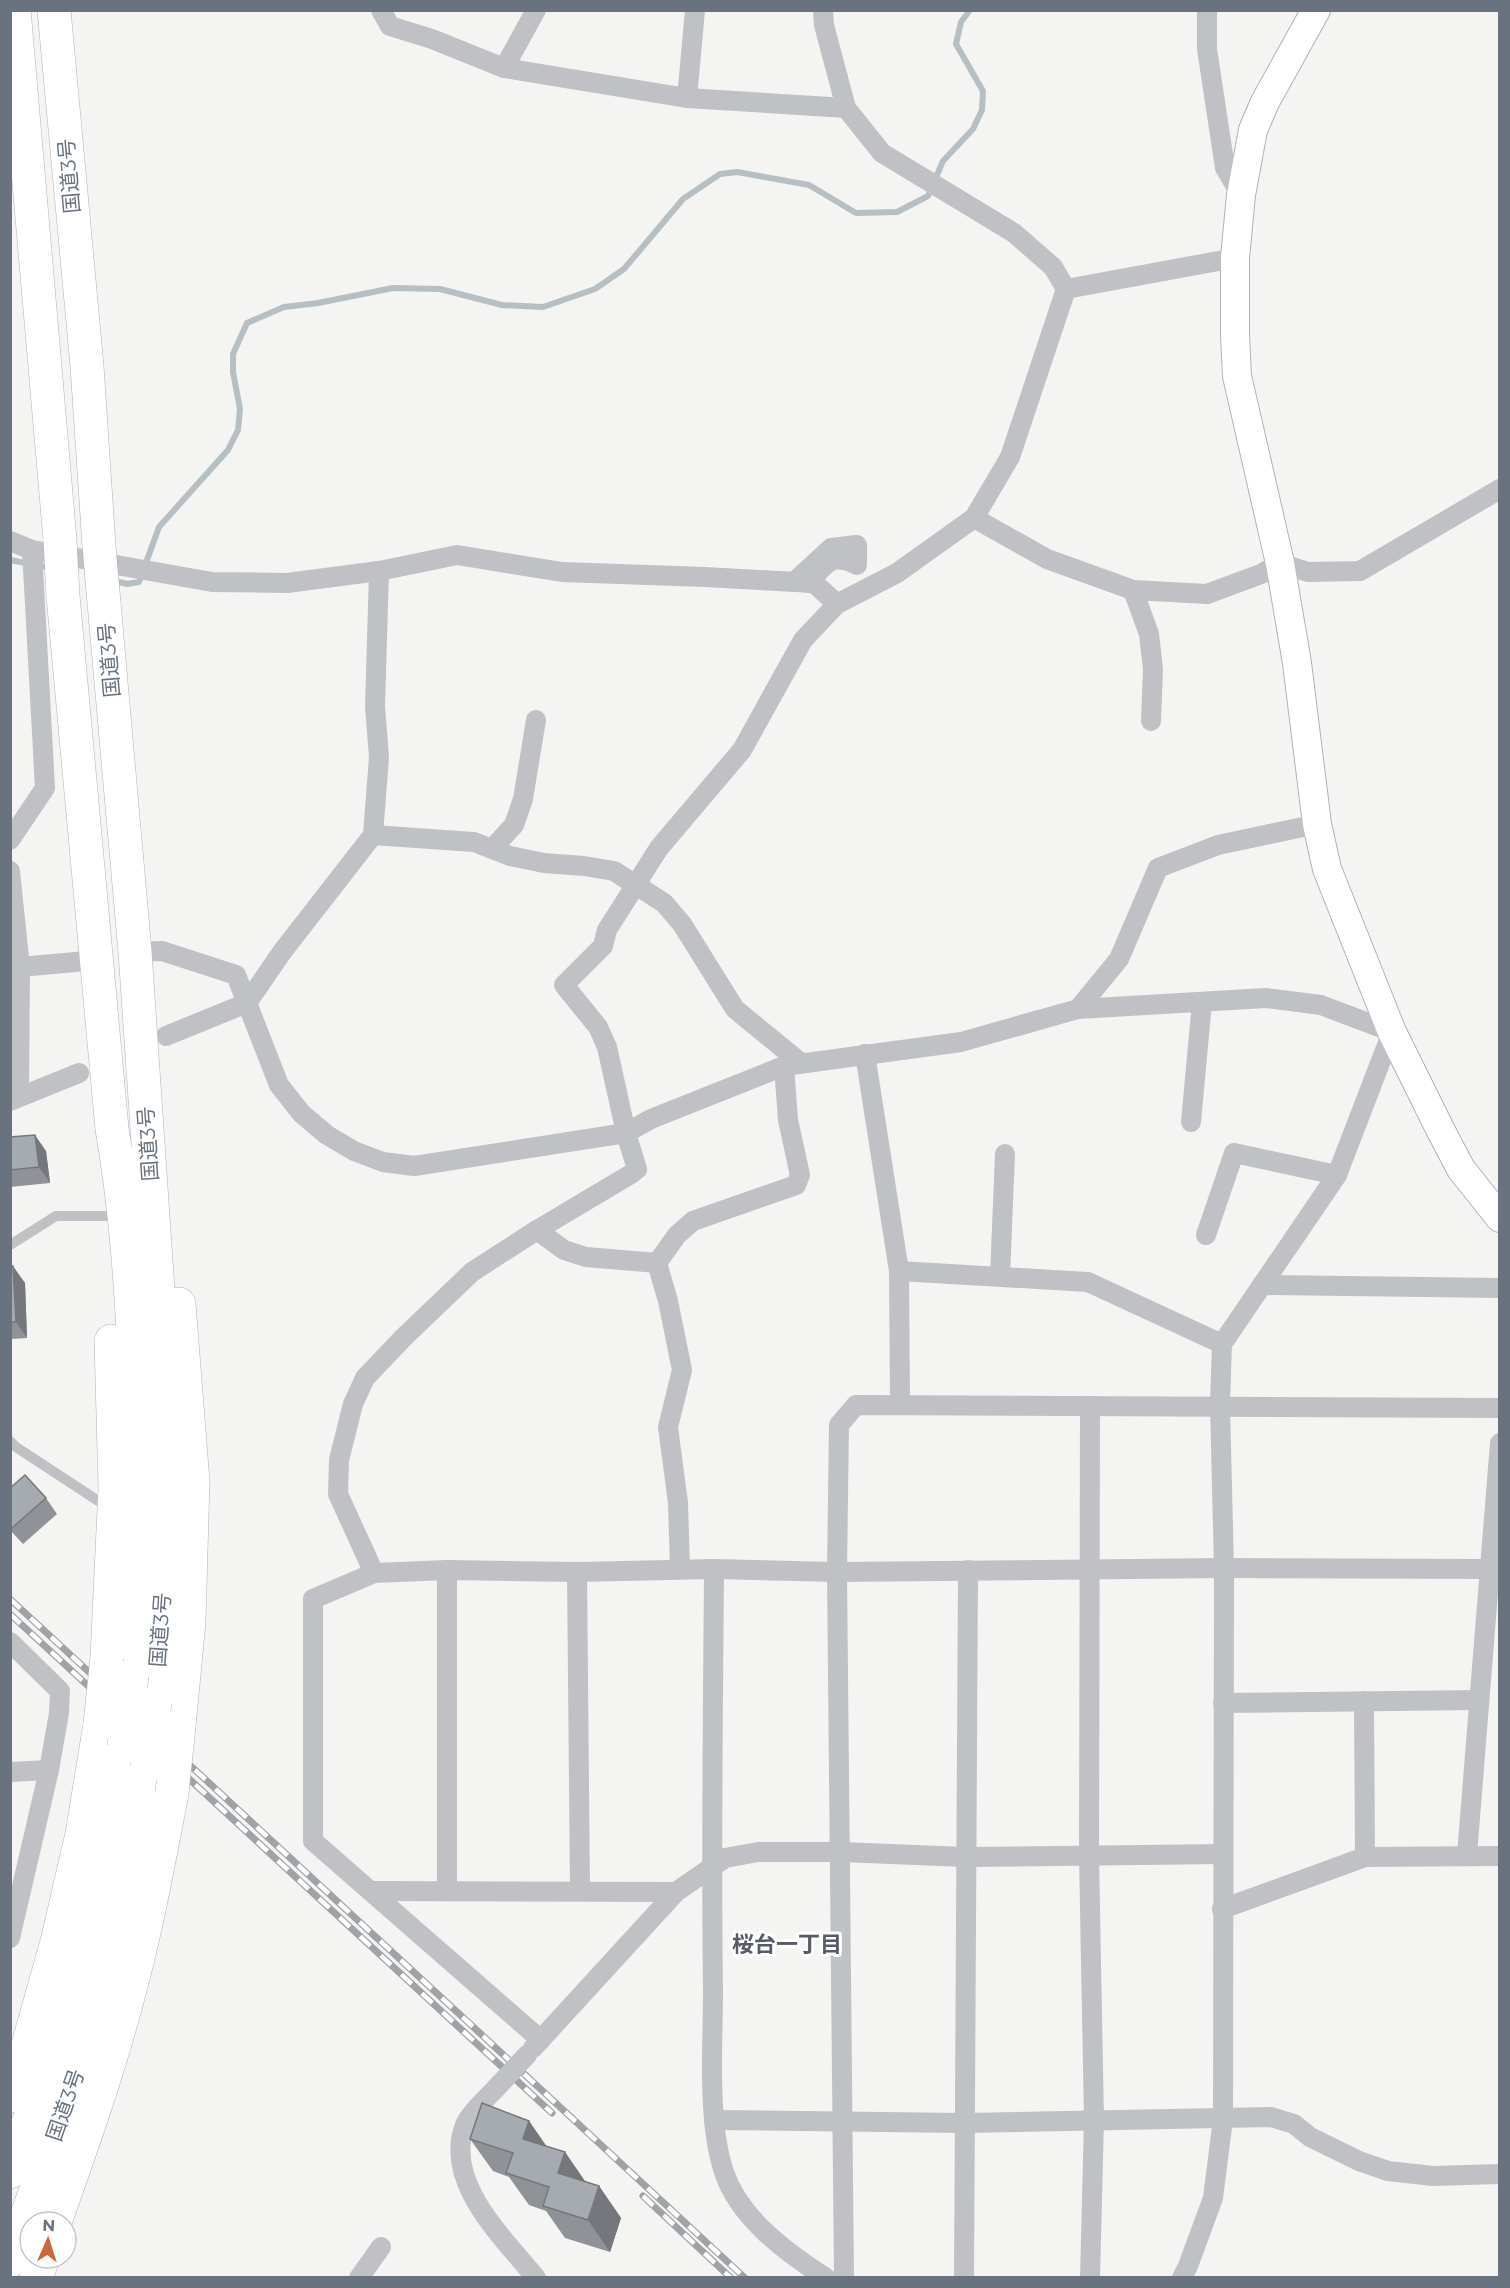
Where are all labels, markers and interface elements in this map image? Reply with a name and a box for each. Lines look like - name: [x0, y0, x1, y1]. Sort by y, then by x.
- street label: 国道3号: [53, 138, 85, 214]
- street label: 国道3号: [93, 622, 125, 698]
- street label: 国道3号: [133, 1106, 163, 1182]
- street label: 国道3号: [145, 1592, 175, 1668]
- district label: 桜台一丁目: [732, 1931, 842, 1958]
- street label: 国道3号: [41, 2066, 89, 2144]
- north arrow: [18, 2210, 78, 2270]
- text: N: [42, 2216, 56, 2235]

